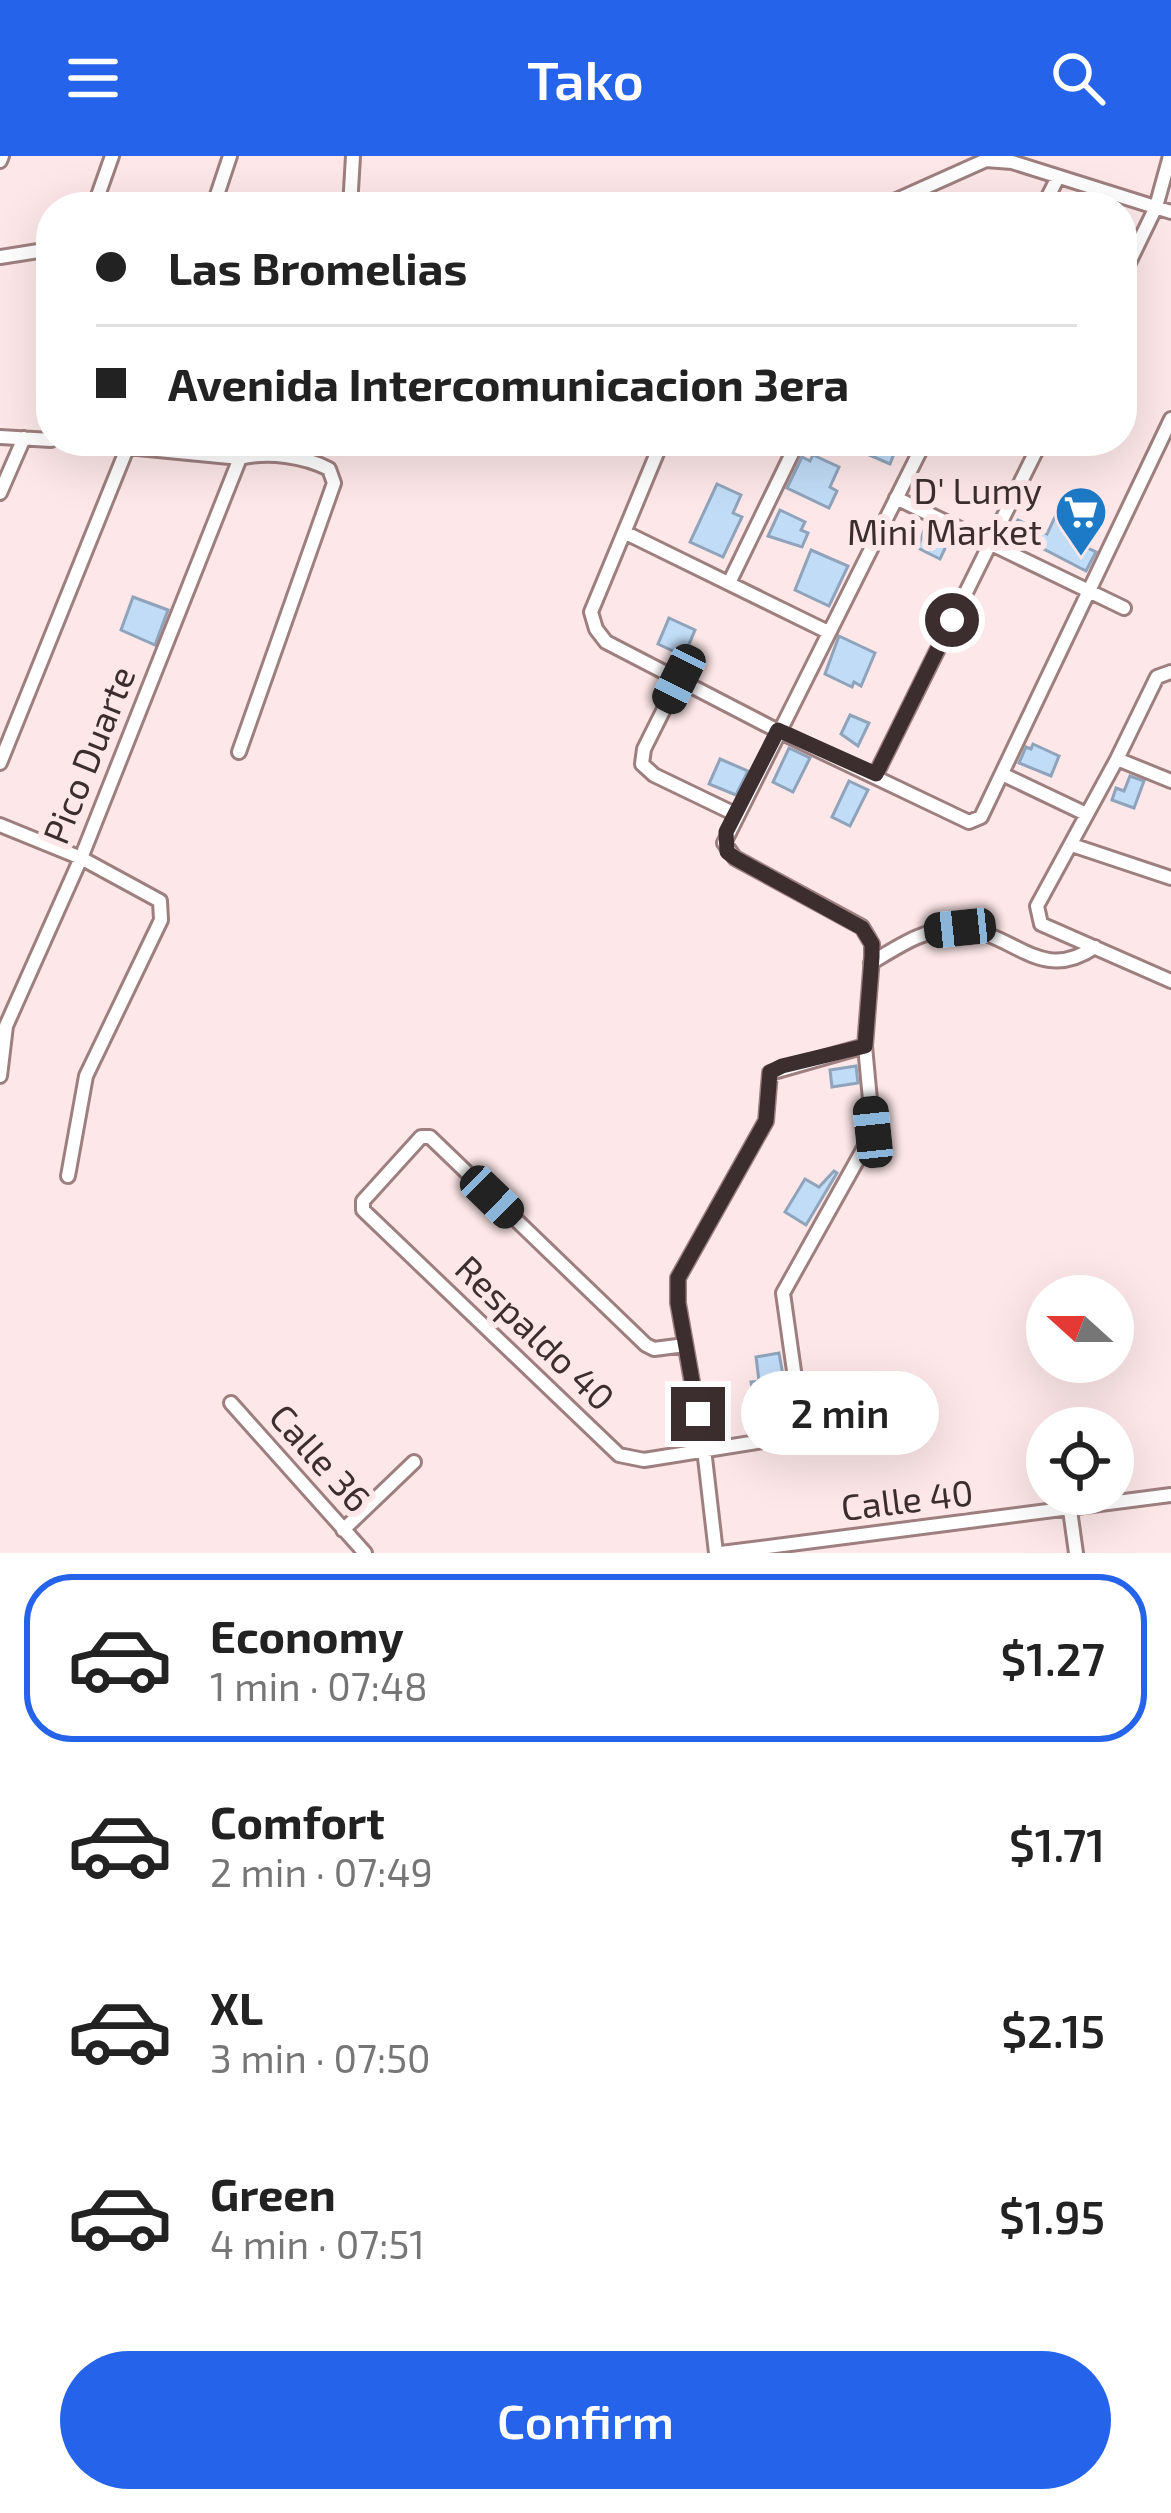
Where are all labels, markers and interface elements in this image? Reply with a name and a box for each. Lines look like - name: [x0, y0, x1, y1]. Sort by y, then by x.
- icon: menu: [60, 45, 126, 111]
- icon: search: [1045, 45, 1111, 111]
- text: Tako: [527, 46, 644, 111]
- text: Las Bromelias: [168, 240, 467, 294]
- text: Avenida Intercomunicacion 3era: [168, 356, 849, 410]
- place label: D' Lumy Mini Market: [847, 468, 1042, 552]
- supermarket icon: D' Lumy Mini Market: [1053, 484, 1109, 558]
- route start: [925, 593, 979, 647]
- car: [647, 639, 711, 719]
- street label: Pico Duarte: [33, 659, 143, 849]
- car: [922, 906, 998, 950]
- car: [851, 1094, 895, 1170]
- car: [454, 1159, 530, 1235]
- street label: Respaldo 40: [448, 1246, 624, 1418]
- north arrow: [1026, 1275, 1134, 1383]
- map controls: [1026, 1275, 1134, 1515]
- callout: 2 min: [740, 1372, 938, 1456]
- route end: [671, 1387, 725, 1441]
- text: 2 min: [791, 1389, 889, 1436]
- street label: Calle 36: [262, 1394, 380, 1520]
- button: locate: [1026, 1407, 1134, 1515]
- street label: Calle 40: [838, 1469, 975, 1528]
- icon: car: [66, 1604, 174, 1712]
- text: Economy: [210, 1608, 404, 1662]
- text: $1.27: [1000, 1631, 1105, 1685]
- text: 1 min · 07:48: [210, 1662, 428, 1709]
- icon: car: [66, 1790, 174, 1898]
- text: Comfort: [210, 1794, 385, 1848]
- text: $1.71: [1009, 1817, 1105, 1871]
- text: 2 min · 07:49: [210, 1848, 433, 1895]
- icon: car: [66, 1976, 174, 2084]
- text: XL: [210, 1980, 263, 2034]
- text: $2.15: [1001, 2003, 1105, 2057]
- text: 3 min · 07:50: [210, 2034, 431, 2081]
- icon: car: [66, 2162, 174, 2270]
- text: Green: [210, 2166, 336, 2220]
- text: $1.95: [999, 2189, 1105, 2243]
- text: 4 min · 07:51: [210, 2220, 425, 2267]
- button: Confirm: [60, 2351, 1111, 2489]

